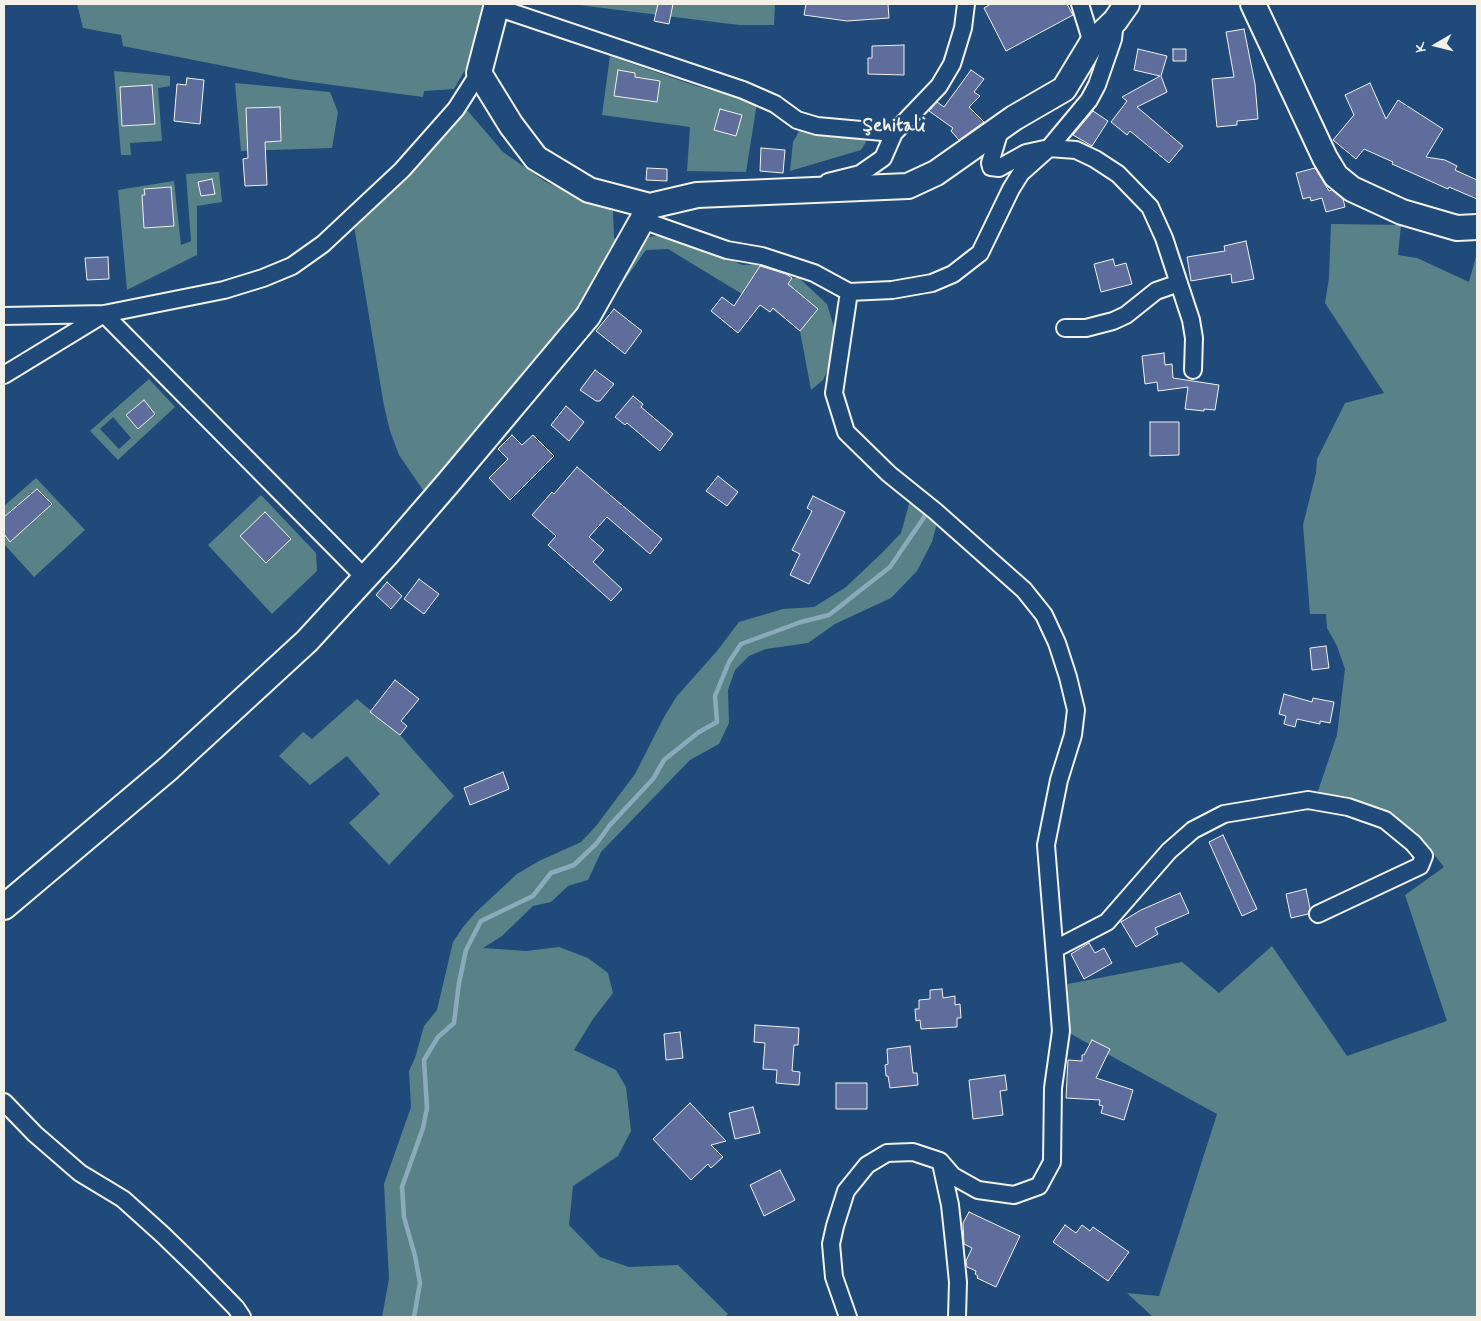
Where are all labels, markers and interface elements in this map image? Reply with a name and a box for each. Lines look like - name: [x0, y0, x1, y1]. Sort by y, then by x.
- north arrow: [1411, 20, 1461, 70]
- text: K: [1412, 41, 1431, 53]
- district label: Şehitali: [863, 116, 925, 138]

